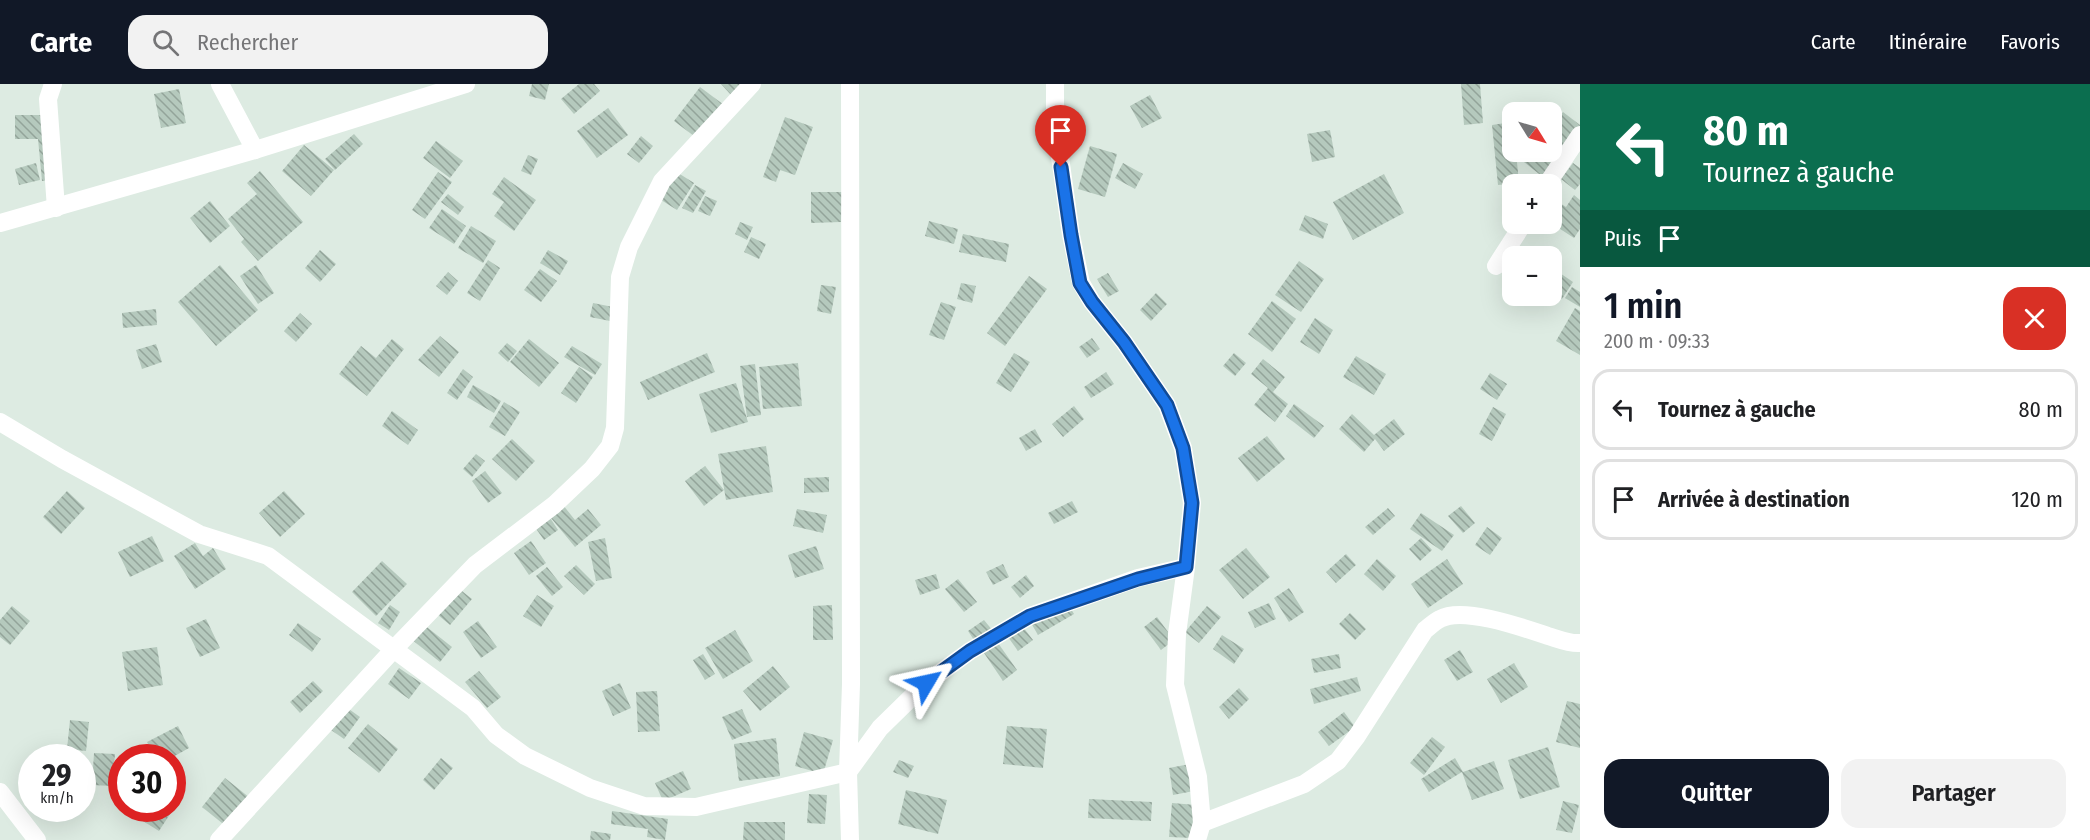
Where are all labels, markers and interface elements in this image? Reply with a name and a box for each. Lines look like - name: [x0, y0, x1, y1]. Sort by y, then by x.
- search box: [128, 15, 548, 69]
- text: Carte: [30, 26, 92, 59]
- icon: search: [149, 26, 182, 59]
- text: Rechercher: [197, 29, 298, 56]
- text: Carte: [1811, 29, 1856, 55]
- text: Itinéraire: [1889, 29, 1967, 55]
- text: Favoris: [2000, 29, 2060, 55]
- north arrow: [1502, 102, 1562, 162]
- map controls: [1502, 102, 1562, 306]
- pin: [1035, 105, 1086, 167]
- text: 80 m: [1703, 106, 1789, 156]
- icon: left: [1604, 108, 1682, 186]
- icon: arrive: [1044, 114, 1077, 147]
- text: Tournez à gauche: [1703, 157, 1894, 189]
- button: +: [1502, 174, 1562, 234]
- icon: arrive: [1653, 222, 1686, 255]
- text: Puis: [1604, 225, 1641, 252]
- button: −: [1502, 246, 1562, 306]
- text: 1 min: [1604, 284, 1682, 328]
- button: close: [2003, 287, 2066, 350]
- text: 200 m · 09:33: [1604, 329, 1710, 353]
- icon: left: [1607, 393, 1640, 426]
- text: Tournez à gauche: [1658, 396, 1816, 423]
- text: 80 m: [2018, 396, 2063, 423]
- icon: arrive: [1607, 483, 1640, 516]
- text: Arrivée à destination: [1658, 486, 1850, 513]
- text: 120 m: [2011, 486, 2063, 513]
- position arrow: [894, 651, 958, 715]
- speed limit sign: 30: [108, 744, 186, 822]
- text: 29: [42, 758, 72, 794]
- button: Quitter: [1604, 759, 1829, 828]
- button: Partager: [1841, 759, 2066, 828]
- text: km/h: [40, 789, 74, 807]

